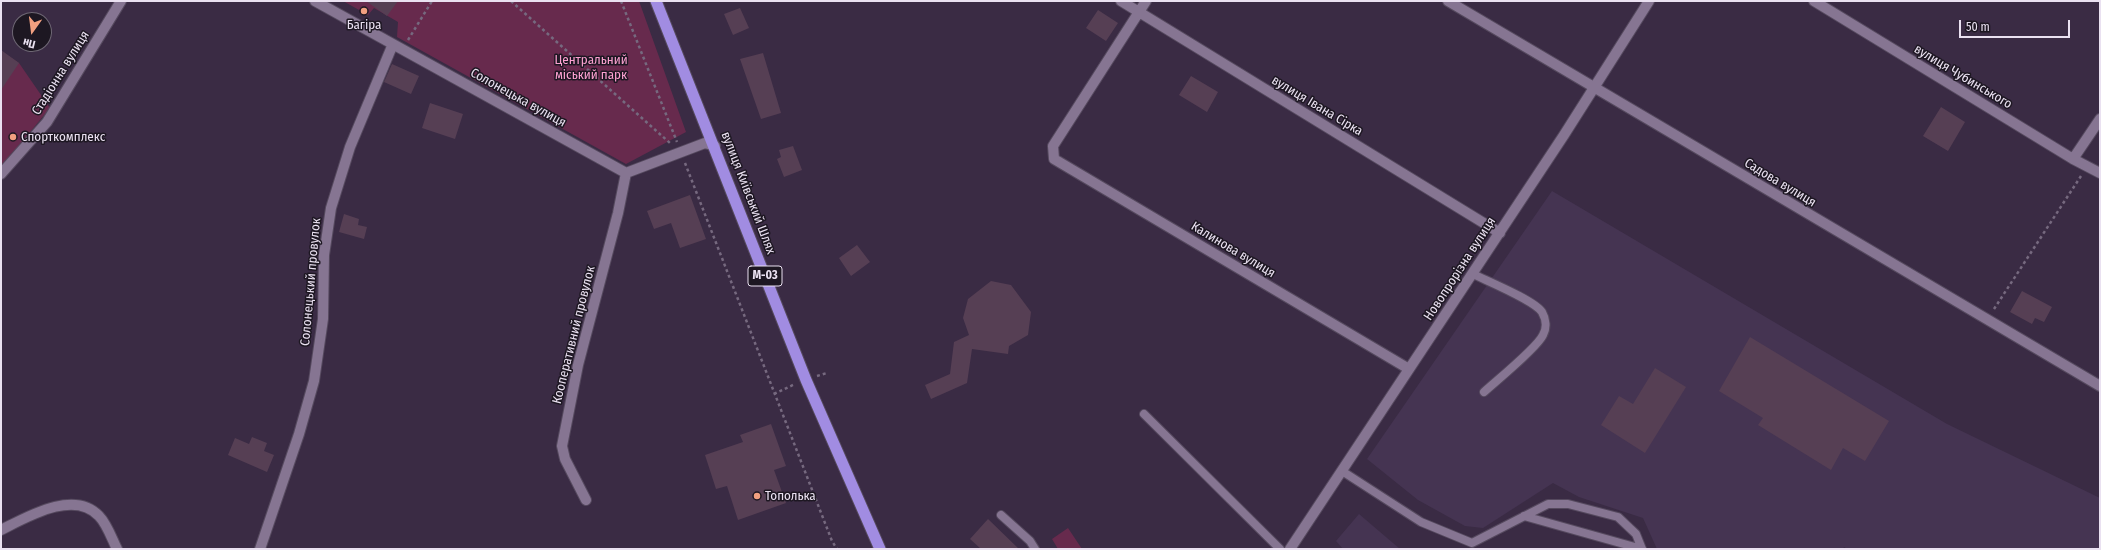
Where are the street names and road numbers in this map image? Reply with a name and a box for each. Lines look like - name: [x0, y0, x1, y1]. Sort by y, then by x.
- street label: Стадіонна вулиця: [29, 28, 93, 118]
- street label: вулиця Чубинського: [1911, 42, 2015, 112]
- street label: Солонецька вулиця: [467, 65, 569, 131]
- street label: вулиця Івана Сірка: [1269, 73, 1365, 139]
- street label: вулиця Київський Шлях: [717, 130, 779, 256]
- street label: Садова вулиця: [1741, 155, 1819, 211]
- street label: Новопрорізна вулиця: [1421, 214, 1499, 324]
- street label: Солонецький провулок: [298, 217, 324, 347]
- street label: Калинова вулиця: [1188, 219, 1278, 281]
- street label: Кооперативний провулок: [549, 264, 599, 406]
- road number: М-03: [748, 266, 782, 286]

